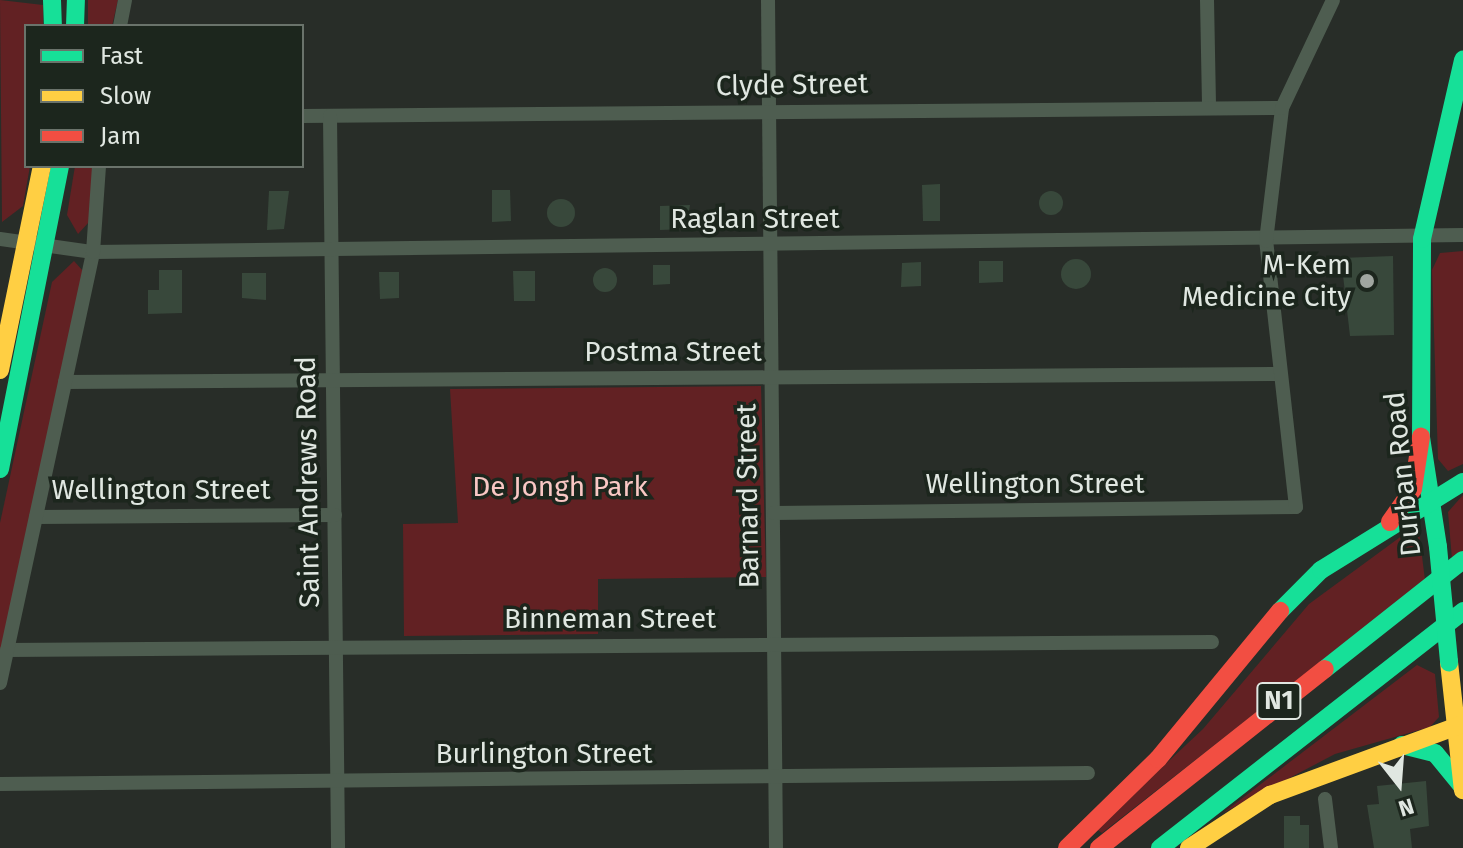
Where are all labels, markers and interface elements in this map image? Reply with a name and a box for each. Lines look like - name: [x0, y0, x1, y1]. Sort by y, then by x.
- legend: [24, 24, 304, 168]
- text: Fast: [100, 42, 143, 70]
- street label: Clyde Street: [716, 67, 868, 103]
- text: Slow: [100, 82, 151, 110]
- text: Jam: [100, 122, 141, 150]
- street label: Raglan Street: [670, 202, 840, 236]
- place label: M-Kem Medicine City: [1182, 248, 1351, 314]
- marker: M-Kem Medicine City: [1358, 272, 1376, 290]
- street label: Postma Street: [584, 335, 762, 369]
- street label: Saint Andrews Road: [289, 356, 327, 608]
- street label: Durban Road: [1378, 390, 1428, 558]
- street label: Barnard Street: [730, 403, 766, 589]
- street label: Wellington Street: [925, 467, 1145, 501]
- park label: De Jongh Park: [472, 470, 648, 504]
- street label: Wellington Street: [51, 473, 271, 507]
- street label: Binneman Street: [504, 602, 716, 636]
- road number: N1: [1255, 679, 1303, 723]
- street label: Burlington Street: [435, 737, 653, 771]
- north arrow: [1359, 744, 1439, 824]
- text: N: [1395, 792, 1417, 822]

